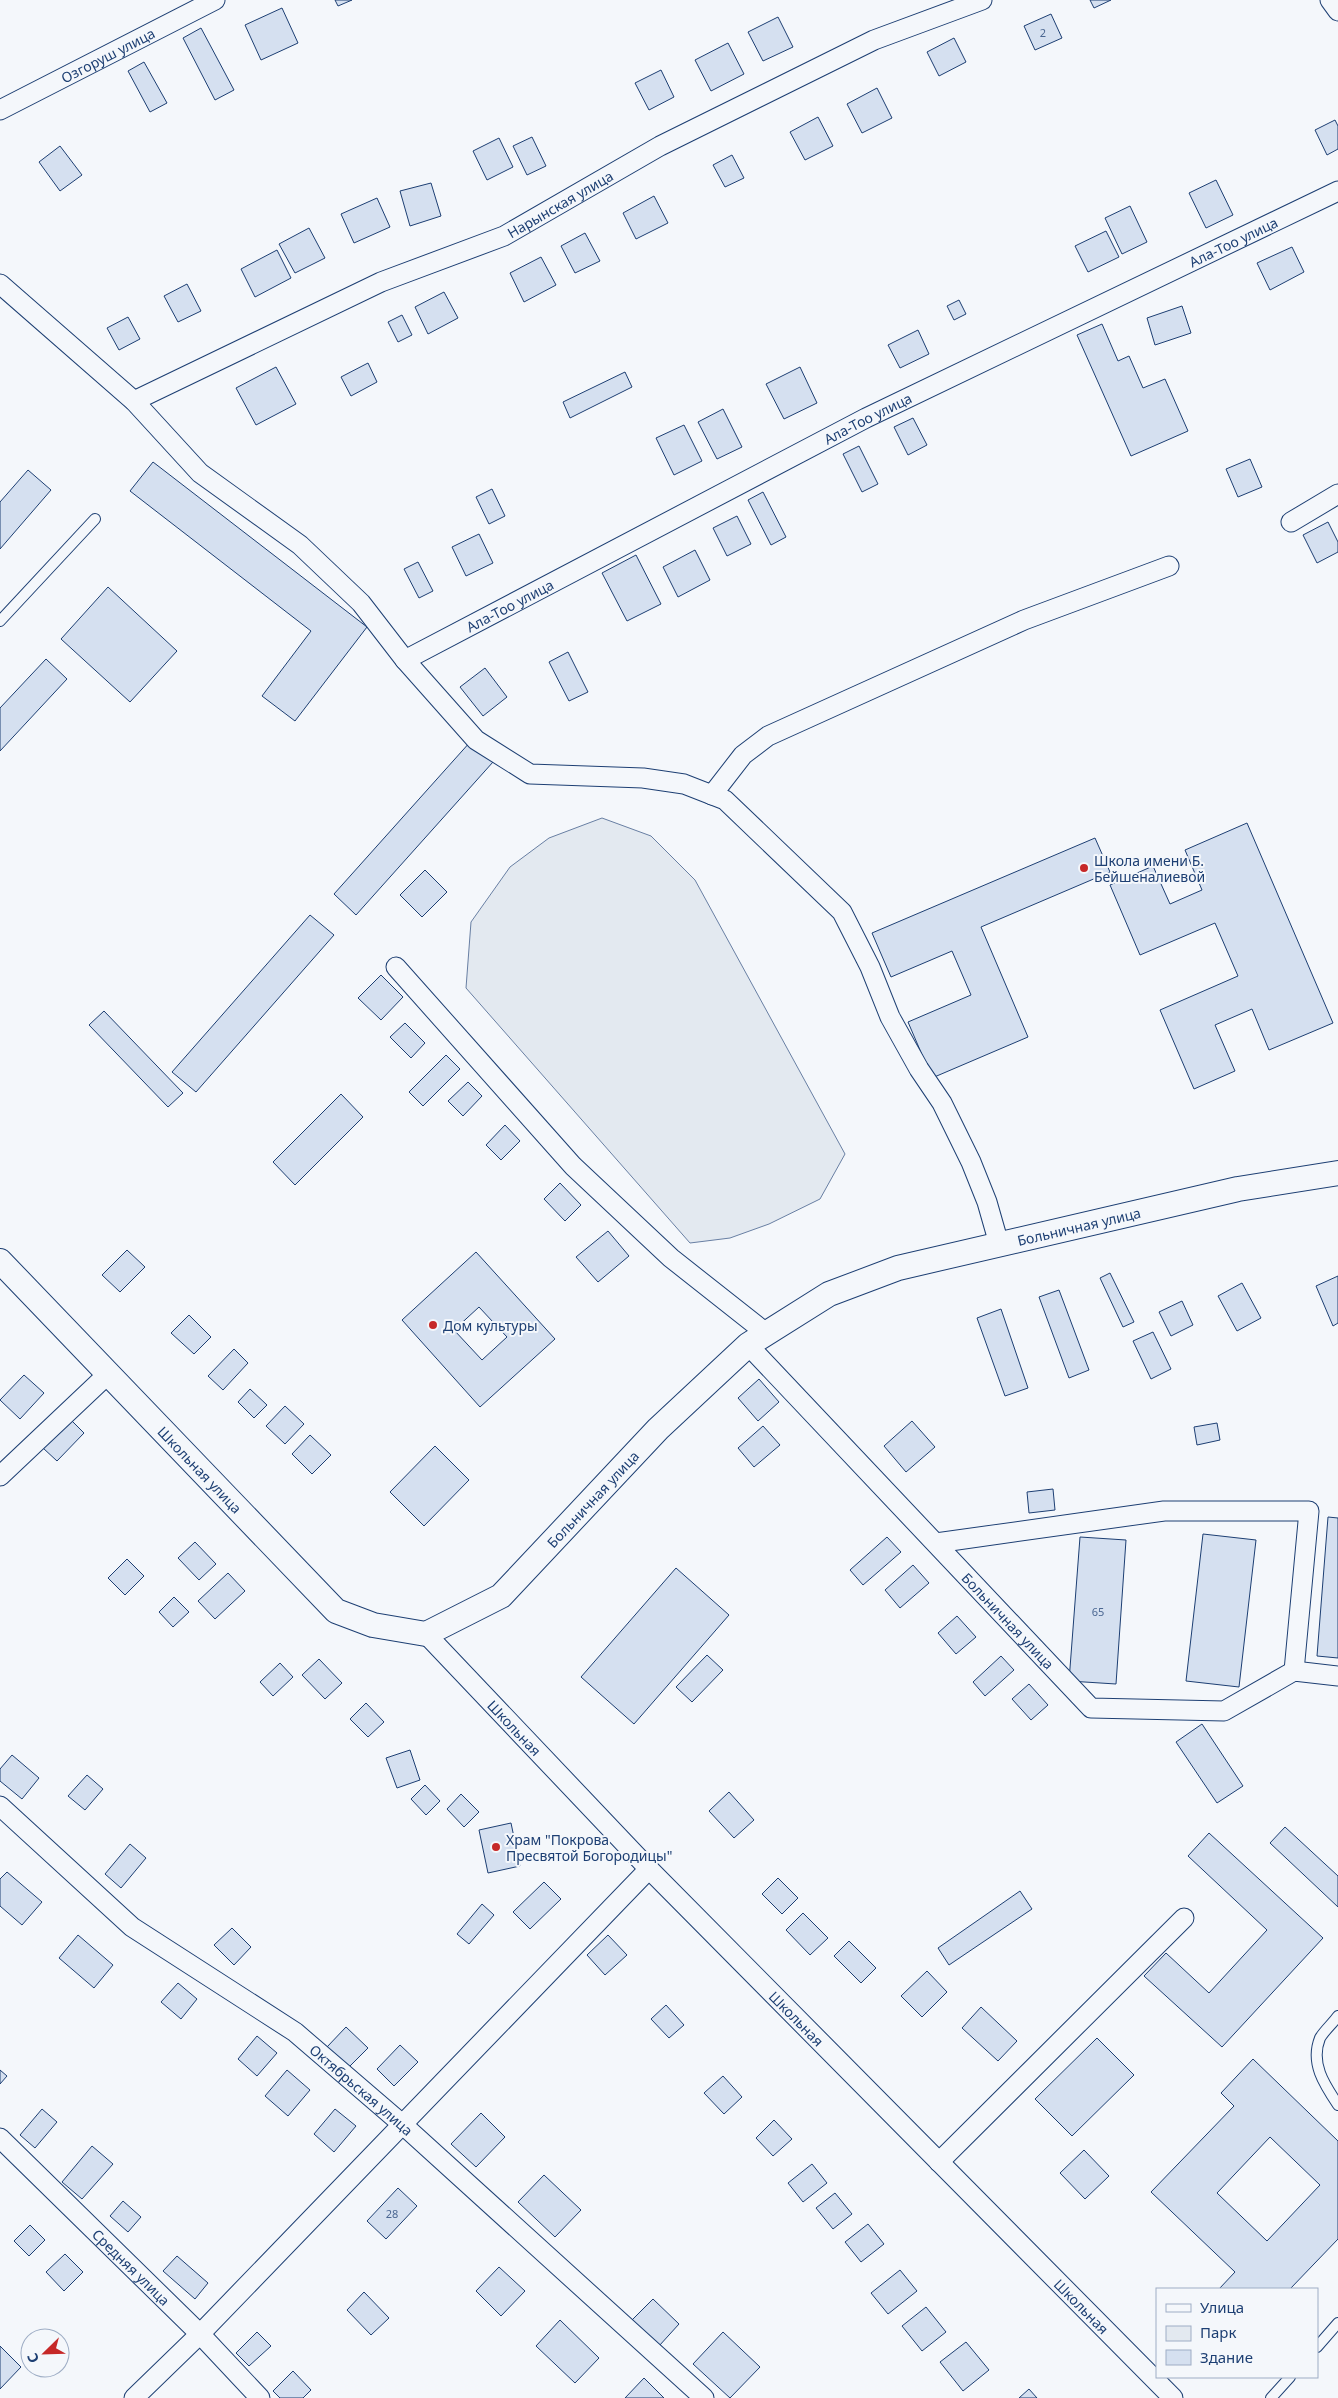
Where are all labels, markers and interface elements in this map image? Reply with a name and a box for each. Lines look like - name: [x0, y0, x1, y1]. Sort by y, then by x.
- street label: Озгоруш улица: [58, 23, 158, 87]
- house number: 2: [1040, 25, 1046, 40]
- street label: Нарынская улица: [503, 166, 616, 242]
- street label: Ала-Тоо улица: [1186, 212, 1281, 271]
- street label: Ала-Тоо улица: [820, 388, 915, 448]
- street label: Ала-Тоо улица: [462, 574, 556, 636]
- place label: Школа имени Б. Бейшеналиевой: [1094, 851, 1205, 886]
- marker: Школа имени Б. Бейшеналиевой: [1078, 862, 1090, 874]
- street label: Больничная улица: [1015, 1202, 1142, 1250]
- place label: Дом культуры: [443, 1316, 538, 1335]
- marker: Дом культуры: [427, 1319, 439, 1331]
- street label: Школьная улица: [154, 1422, 246, 1517]
- street label: Больничная улица: [542, 1446, 643, 1551]
- street label: Больничная улица: [958, 1568, 1059, 1673]
- house number: 65: [1092, 1604, 1104, 1619]
- street label: Школьная: [484, 1696, 546, 1760]
- place label: Храм "Покрова Пресвятой Богородицы": [506, 1830, 672, 1865]
- marker: Храм "Покрова Пресвятой Богородицы": [490, 1841, 502, 1853]
- street label: Школьная: [765, 1987, 828, 2050]
- street label: Октябрьская улица: [306, 2040, 417, 2139]
- house number: 28: [386, 2206, 398, 2221]
- street label: Средняя улица: [88, 2224, 174, 2309]
- street label: Школьная: [1050, 2274, 1113, 2338]
- legend: [1156, 2288, 1318, 2378]
- text: Улица: [1200, 2297, 1244, 2317]
- text: Парк: [1200, 2322, 1236, 2342]
- north arrow: [20, 2328, 70, 2378]
- text: Здание: [1200, 2347, 1253, 2367]
- text: С: [22, 2350, 43, 2366]

